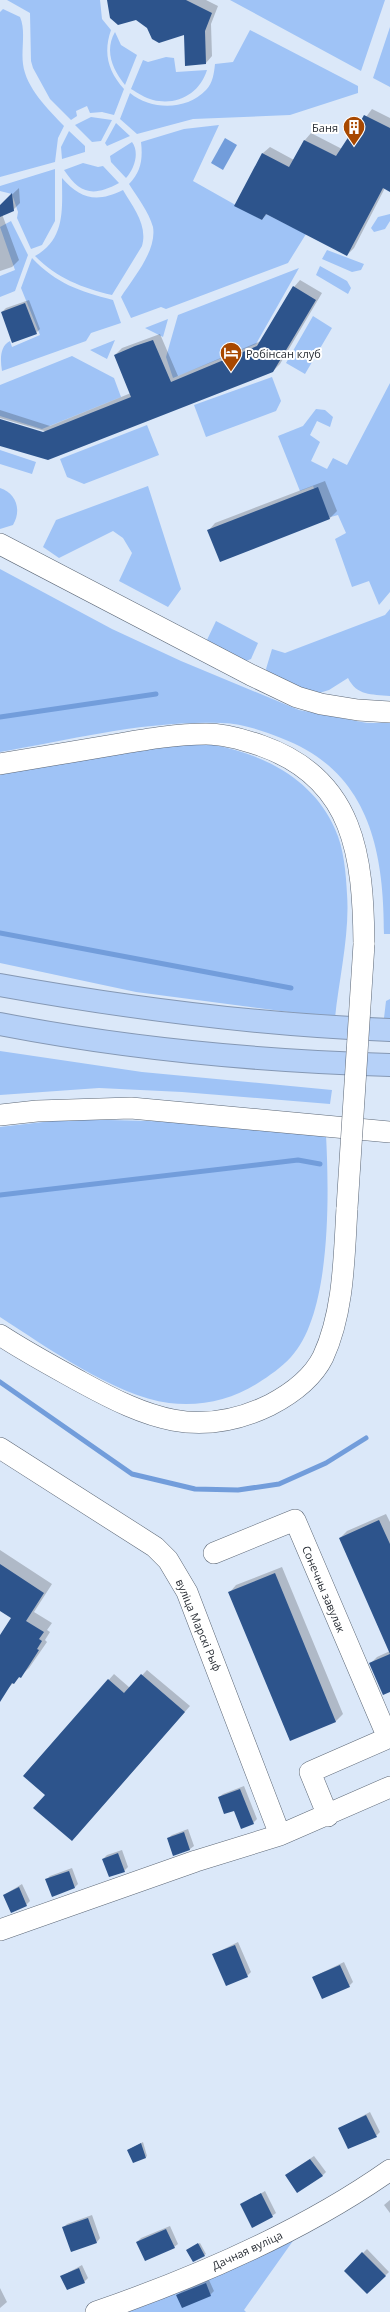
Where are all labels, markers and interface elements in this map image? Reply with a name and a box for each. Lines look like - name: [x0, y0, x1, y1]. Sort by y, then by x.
- building icon: Баня: [341, 114, 367, 147]
- place label: Баня: [312, 120, 338, 135]
- hotel icon: Робінсан клуб: [218, 340, 244, 373]
- place label: Робінсан клуб: [246, 346, 321, 361]
- street label: Сонечны завулак: [299, 1543, 349, 1635]
- street label: вуліца Марскі Рыф: [173, 1576, 225, 1674]
- street label: Дачная вуліца: [209, 2227, 285, 2273]

